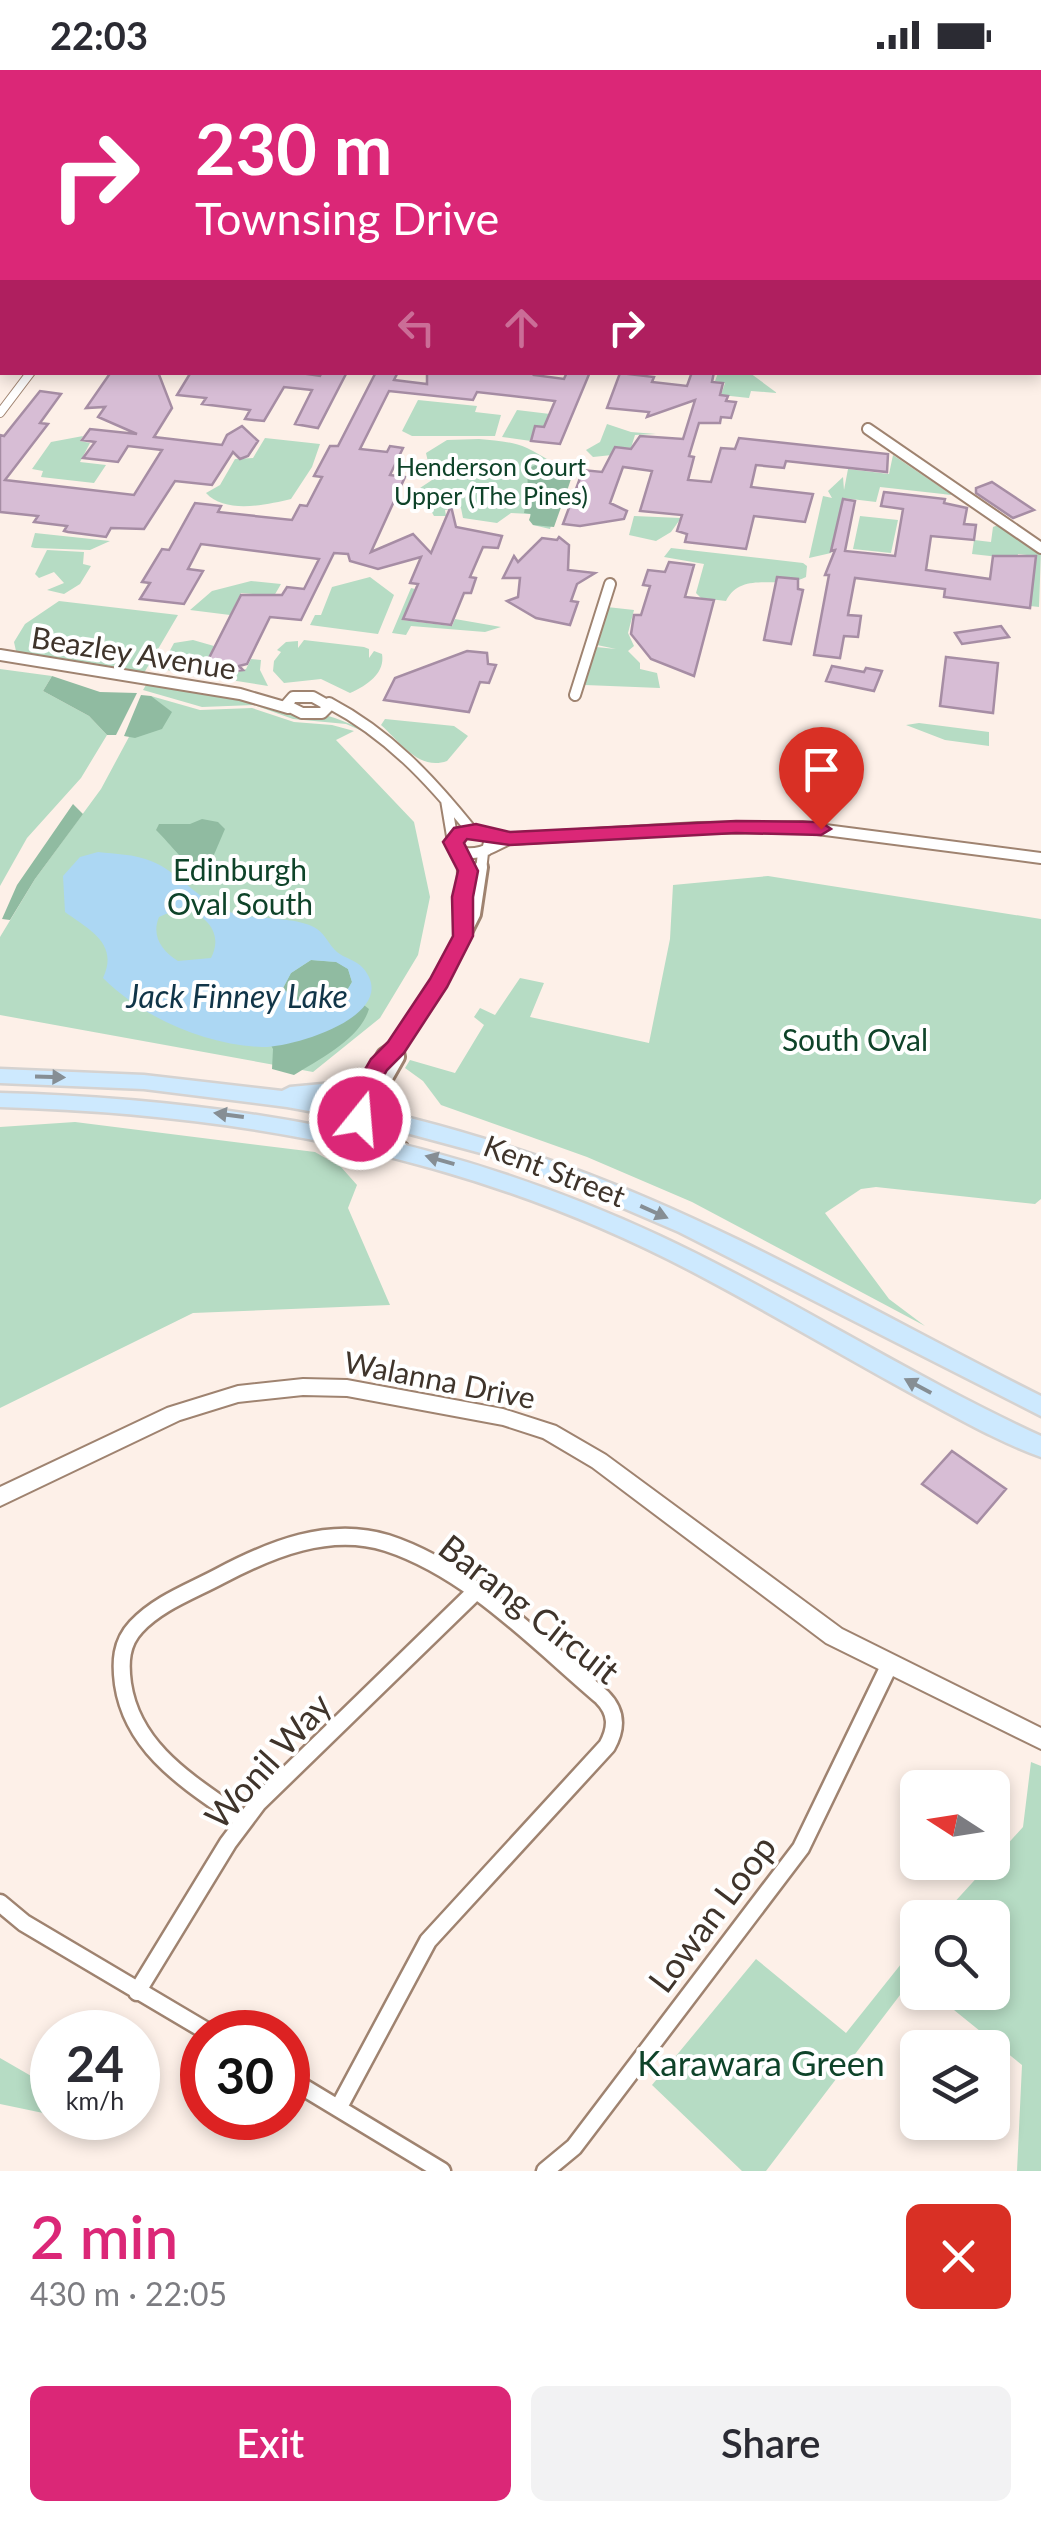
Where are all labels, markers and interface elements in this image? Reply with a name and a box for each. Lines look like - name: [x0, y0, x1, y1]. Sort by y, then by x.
- text: 22:03: [50, 12, 148, 58]
- text: 230 m: [195, 106, 392, 190]
- icon: right: [30, 110, 160, 240]
- text: Townsing Drive: [195, 191, 499, 245]
- icon: left: [389, 300, 444, 355]
- icon: ahead: [494, 300, 549, 355]
- icon: right: [599, 300, 654, 355]
- park label: Henderson Court Upper (The Pines): [394, 451, 588, 510]
- street label: Beazley Avenue: [29, 618, 239, 686]
- pin: [779, 727, 864, 830]
- icon: arrive: [794, 742, 849, 797]
- park label: Edinburgh Oval South: [167, 851, 313, 921]
- water label: Jack Finney Lake: [125, 976, 348, 1015]
- park label: South Oval: [782, 1021, 928, 1057]
- position arrow: [308, 1067, 412, 1171]
- one-way arrow: [35, 1070, 67, 1086]
- one-way arrow: [213, 1107, 245, 1123]
- street label: Kent Street: [479, 1127, 631, 1214]
- one-way arrow: [424, 1152, 455, 1168]
- one-way arrow: [639, 1204, 669, 1220]
- street label: Walanna Drive: [341, 1343, 539, 1415]
- one-way arrow: [904, 1378, 933, 1395]
- street label: Barang Circuit: [431, 1525, 629, 1692]
- street label: Wonil Way: [195, 1683, 339, 1837]
- north arrow: [900, 1770, 1010, 1880]
- map controls: [900, 1770, 1010, 2140]
- street label: Lowan Loop: [638, 1826, 784, 2000]
- button: search: [900, 1900, 1010, 2010]
- speed limit sign: 30: [180, 2010, 310, 2140]
- button: layers: [900, 2030, 1010, 2140]
- text: 24: [66, 2033, 124, 2093]
- park label: Karawara Green: [637, 2041, 885, 2083]
- text: km/h: [66, 2085, 124, 2115]
- text: 2 min: [30, 2200, 178, 2272]
- button: close: [906, 2204, 1011, 2309]
- text: 430 m · 22:05: [30, 2274, 227, 2313]
- button: Exit: [30, 2386, 511, 2501]
- button: Share: [531, 2386, 1011, 2501]

